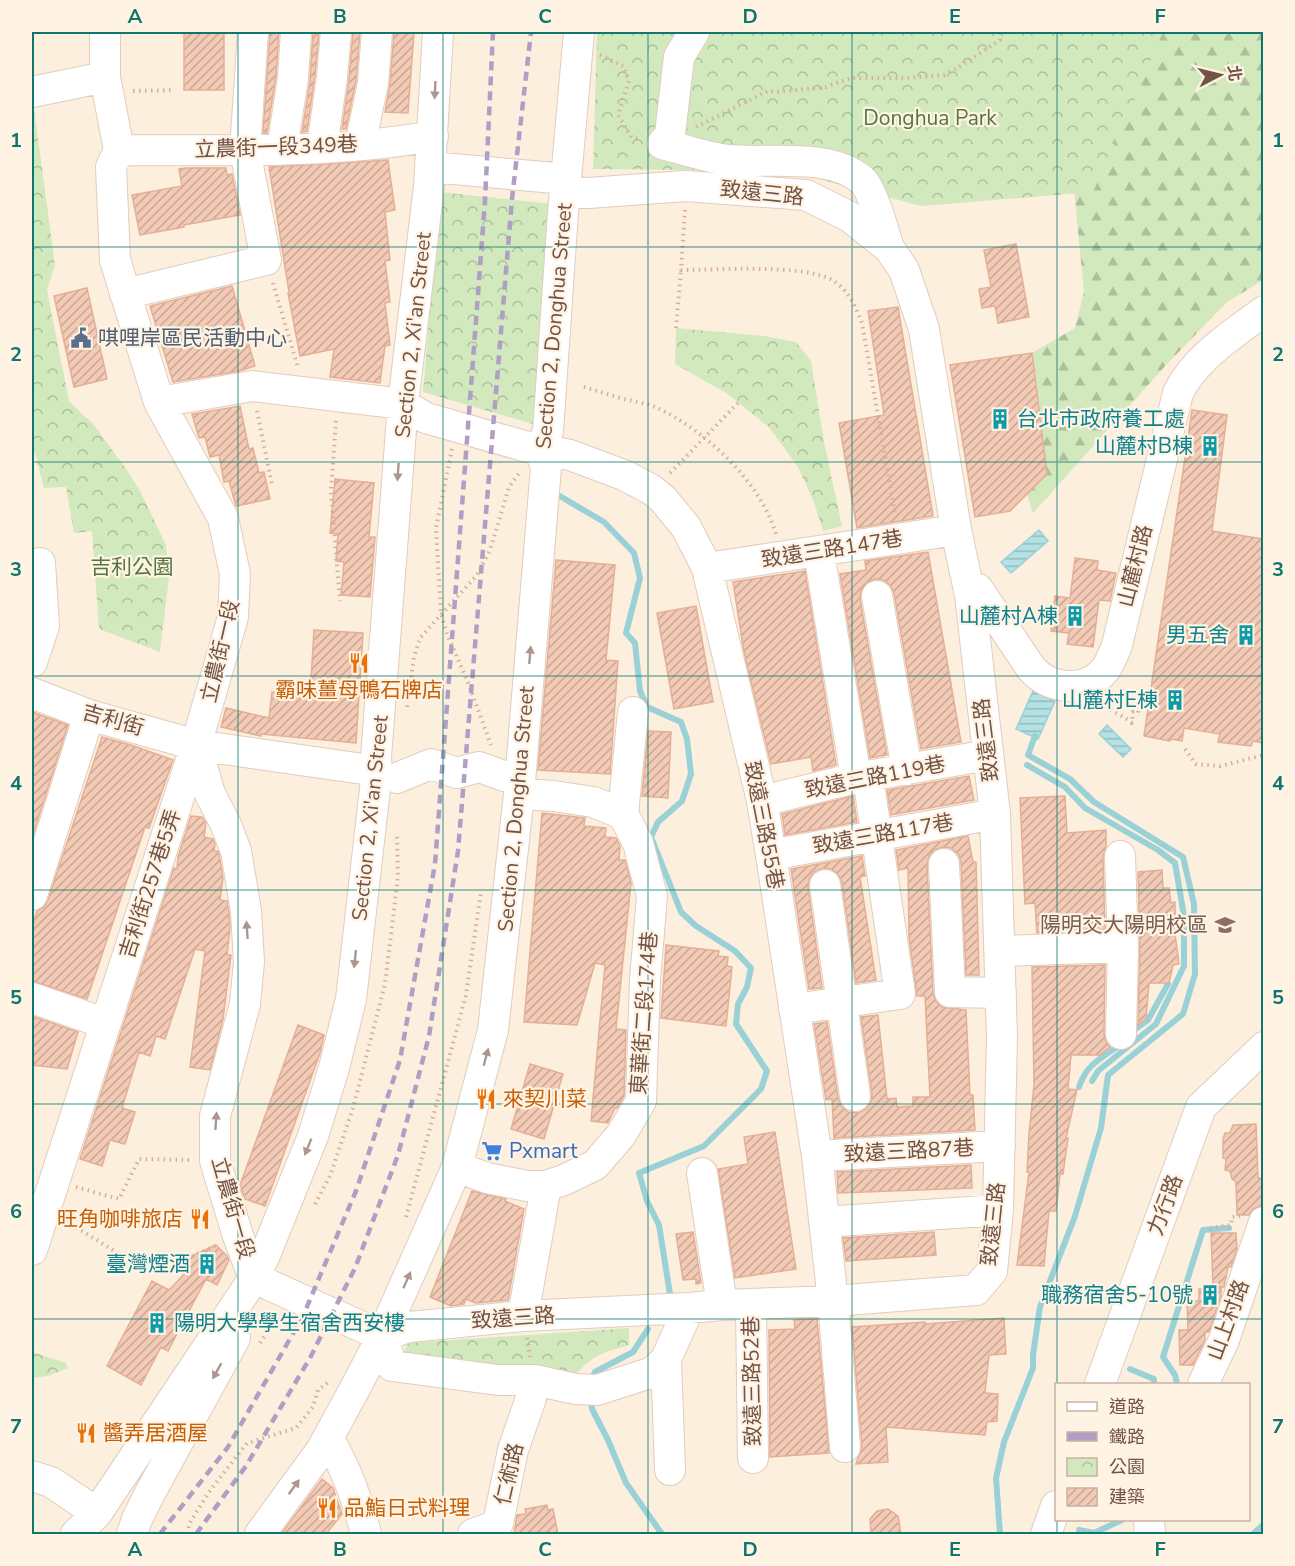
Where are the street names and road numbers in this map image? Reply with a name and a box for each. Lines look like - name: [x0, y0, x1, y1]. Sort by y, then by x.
- street label: 立農街一段349巷: [194, 130, 358, 164]
- street label: 致遠三路: [719, 175, 805, 211]
- street label: Section 2, Donghua Street: [529, 201, 579, 450]
- street label: Section 2, Xi'an Street: [388, 230, 438, 439]
- street label: 山麓村路: [1111, 522, 1159, 610]
- street label: 致遠三路147巷: [759, 524, 905, 574]
- street label: 立農街一段: [195, 597, 245, 705]
- street label: Section 2, Donghua Street: [491, 684, 541, 933]
- street label: 致遠三路: [967, 697, 1005, 783]
- street label: 吉利街: [79, 698, 147, 742]
- street label: Section 2, Xi'an Street: [345, 713, 395, 922]
- street label: 致遠三路119巷: [802, 750, 948, 804]
- street label: 致遠三路55巷: [738, 758, 790, 892]
- street label: 吉利街257巷5弄: [113, 806, 187, 962]
- street label: 致遠三路117巷: [810, 808, 956, 860]
- street label: 東華街二段174巷: [624, 930, 664, 1096]
- street label: 致遠三路87巷: [843, 1134, 975, 1168]
- street label: 立農街一段: [205, 1154, 261, 1262]
- street label: 力行路: [1141, 1171, 1189, 1239]
- street label: 致遠三路: [975, 1181, 1011, 1267]
- street label: 山上村路: [1200, 1276, 1256, 1364]
- street label: 致遠三路: [470, 1301, 556, 1335]
- street label: 致遠三路52巷: [737, 1316, 767, 1446]
- street label: 仁術路: [488, 1440, 530, 1508]

